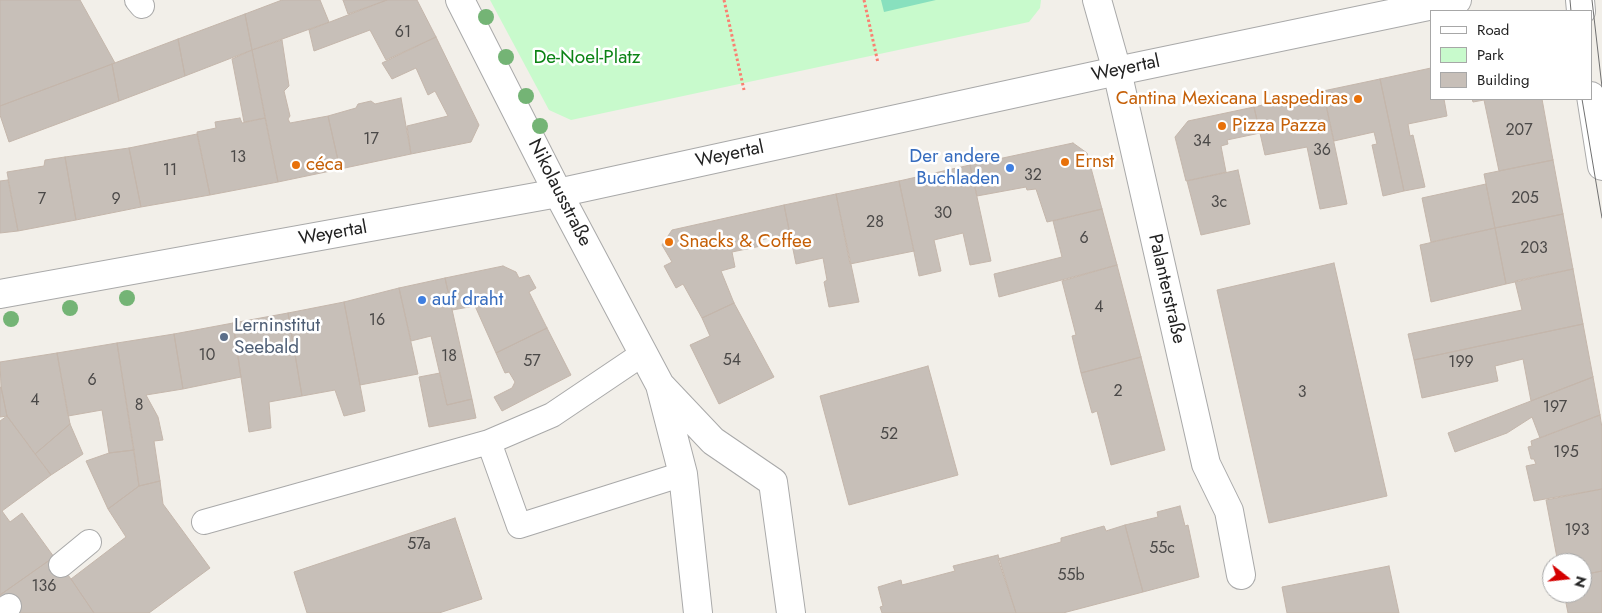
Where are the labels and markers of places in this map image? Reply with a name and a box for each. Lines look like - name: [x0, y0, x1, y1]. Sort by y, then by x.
- place label: Cantina Mexicana Laspediras: [1116, 88, 1348, 110]
- marker: Cantina Mexicana Laspediras: [1352, 93, 1364, 105]
- place label: Pizza Pazza: [1232, 115, 1326, 137]
- marker: Pizza Pazza: [1216, 120, 1228, 132]
- place label: Der andere Buchladen: [909, 146, 1000, 190]
- place label: Ernst: [1075, 151, 1114, 173]
- place label: céca: [306, 154, 343, 176]
- marker: Ernst: [1059, 156, 1071, 168]
- marker: céca: [290, 159, 302, 171]
- marker: Der andere Buchladen: [1004, 162, 1016, 174]
- place label: Snacks & Coffee: [679, 231, 812, 253]
- marker: Snacks & Coffee: [663, 236, 675, 248]
- place label: auf draht: [432, 289, 503, 311]
- marker: auf draht: [416, 294, 428, 306]
- place label: Lerninstitut Seebald: [234, 315, 320, 359]
- marker: Lerninstitut Seebald: [218, 331, 230, 343]

